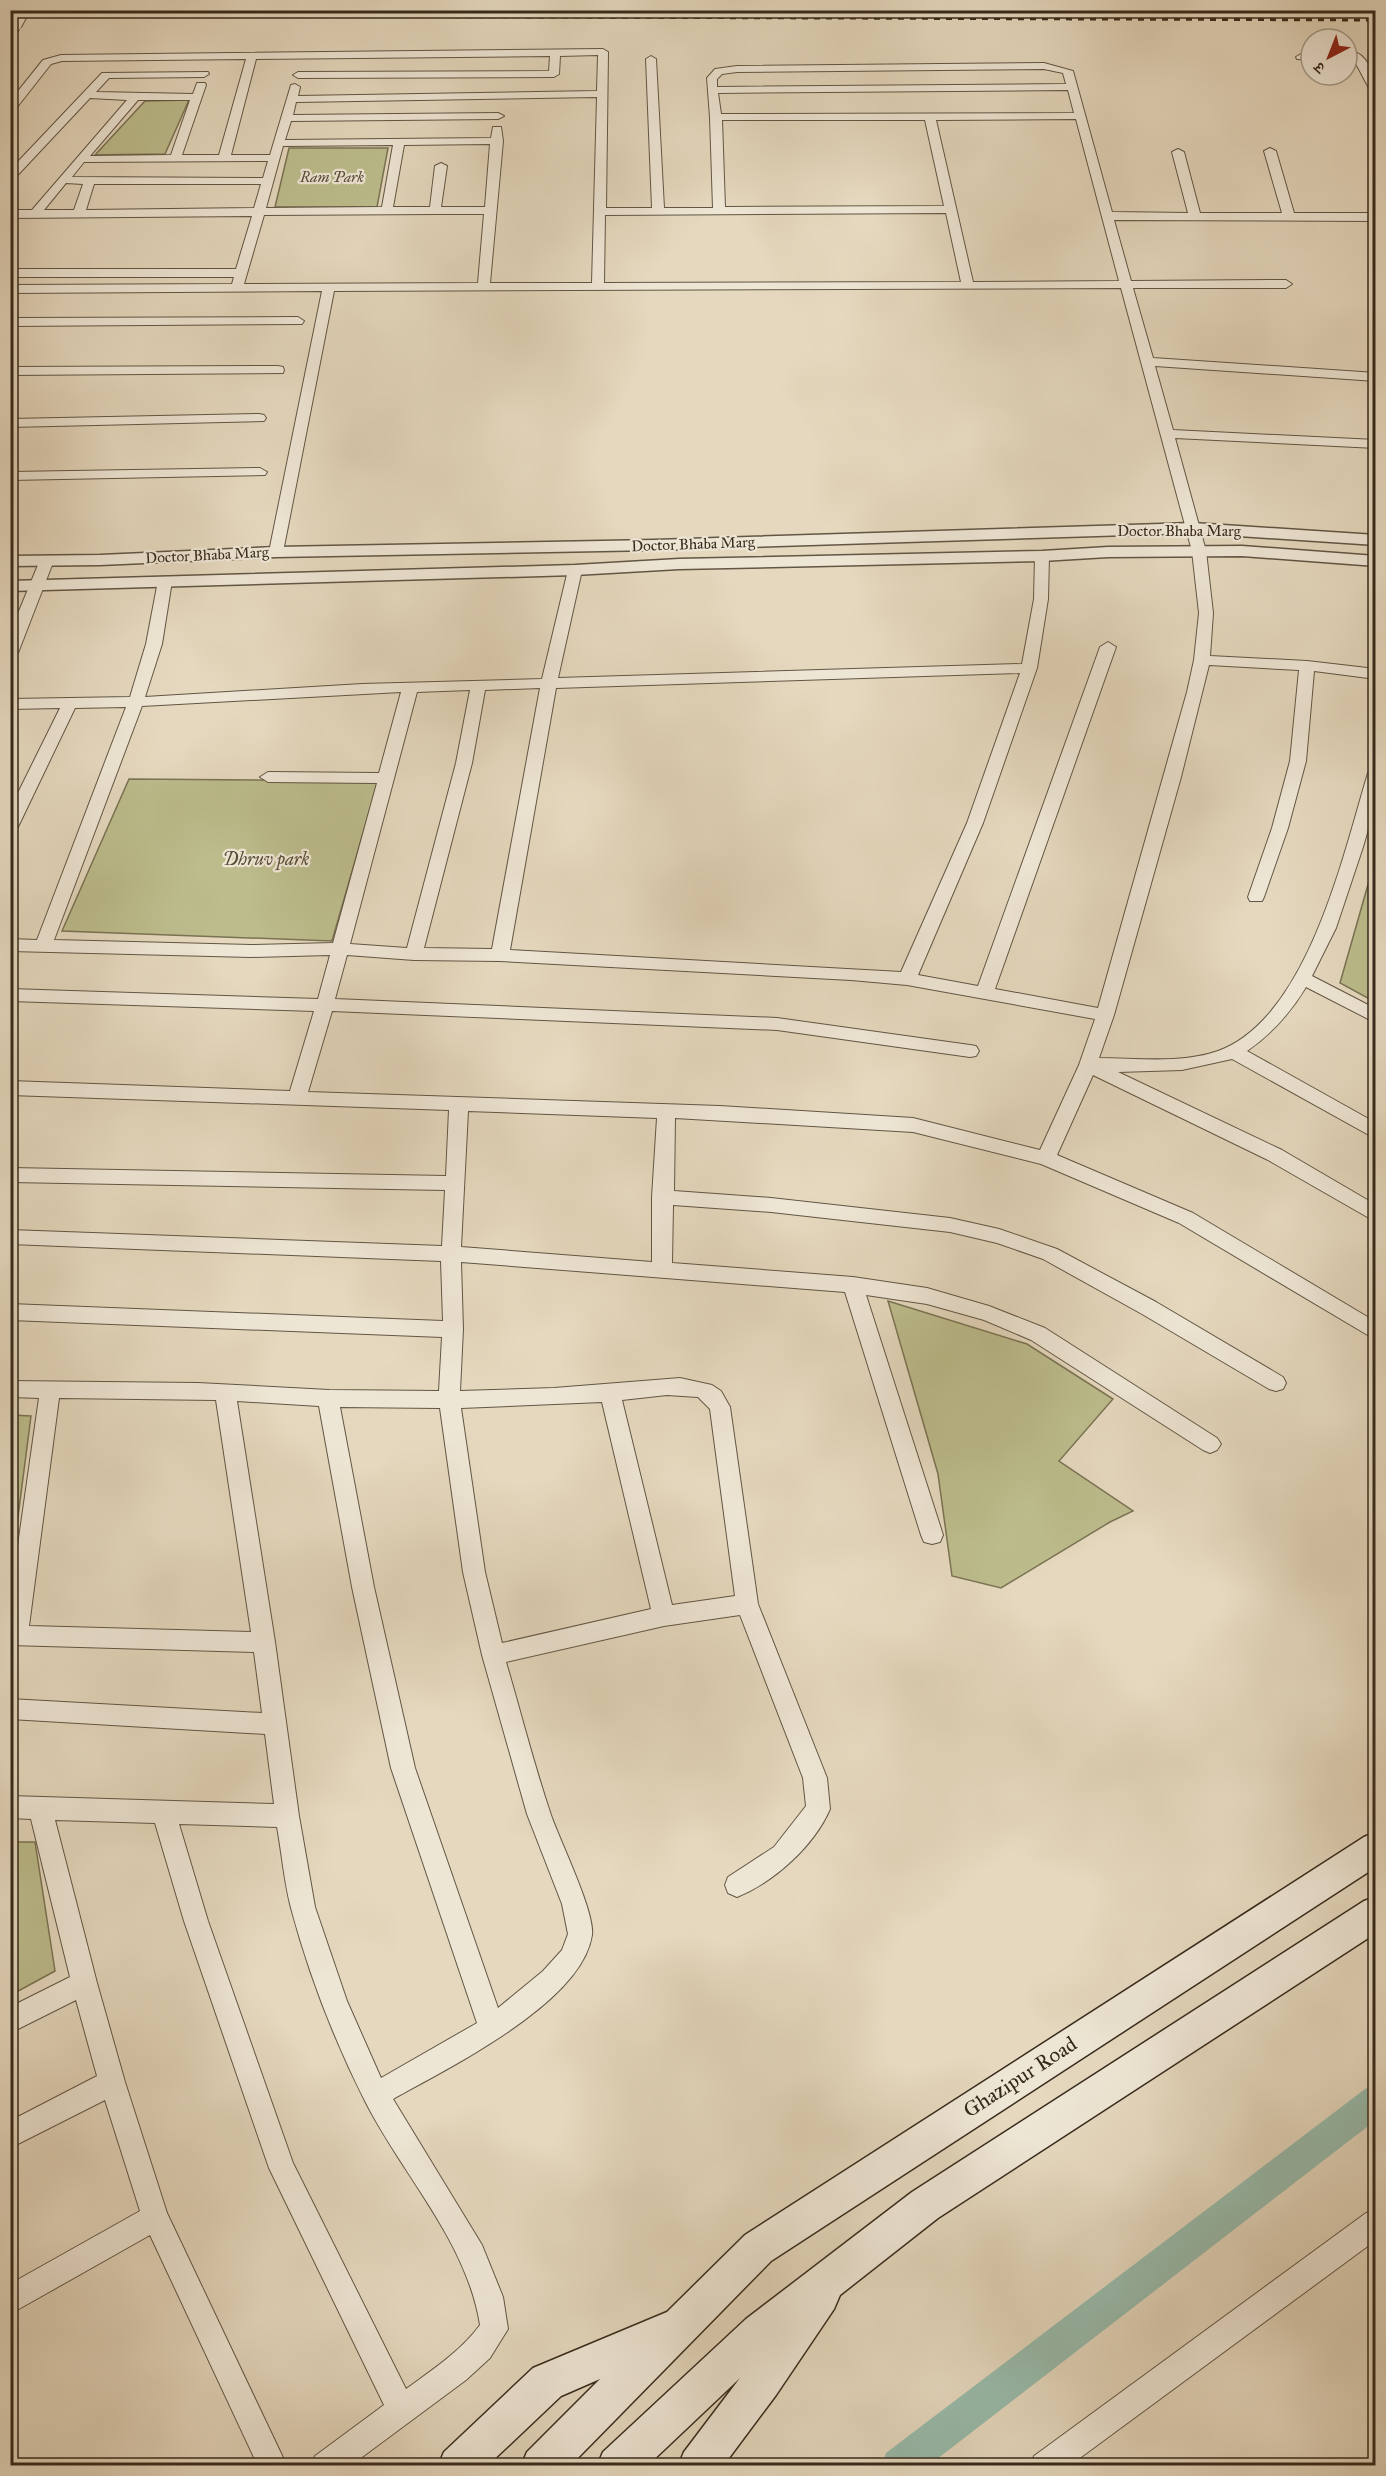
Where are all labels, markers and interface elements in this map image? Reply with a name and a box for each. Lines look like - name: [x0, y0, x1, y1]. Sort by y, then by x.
- north arrow: [1299, 27, 1359, 87]
- text: उ: [1309, 57, 1329, 78]
- park label: Ram Park: [299, 168, 364, 186]
- street label: Doctor Bhaba Marg: [1117, 522, 1242, 540]
- street label: Doctor Bhaba Marg: [631, 533, 756, 555]
- street label: Doctor Bhaba Marg: [145, 543, 270, 567]
- park label: Dhruv park: [223, 848, 309, 871]
- street label: Ghazipur Road: [958, 2030, 1082, 2123]

